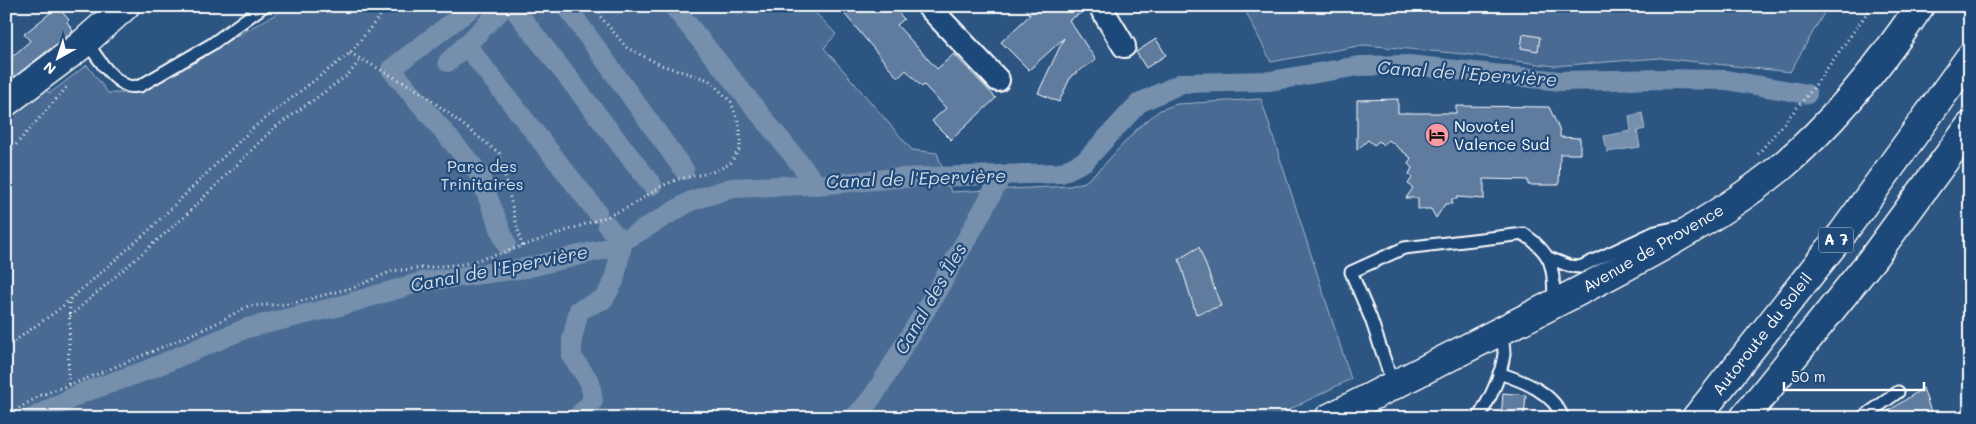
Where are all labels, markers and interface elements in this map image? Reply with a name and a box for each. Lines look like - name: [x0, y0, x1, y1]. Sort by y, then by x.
- north arrow: [32, 32, 82, 82]
- water label: Canal de l'Epervière: [1376, 55, 1558, 91]
- text: N: [39, 58, 60, 79]
- place label: Novotel Valence Sud: [1454, 115, 1549, 154]
- hotel icon: Novotel Valence Sud: [1424, 122, 1450, 148]
- park label: Parc des Trinitaires: [440, 155, 524, 194]
- water label: Canal de l'Epervière: [825, 163, 1006, 193]
- street label: Avenue de Provence: [1578, 199, 1727, 297]
- road number: A 7: [1818, 228, 1854, 252]
- water label: Canal des Îles: [889, 238, 972, 359]
- water label: Canal de l'Epervière: [408, 239, 590, 297]
- street label: Autoroute du Soleil: [1707, 268, 1816, 399]
- scale bar: [1784, 359, 1924, 391]
- text: 50 m: [1791, 366, 1826, 386]

